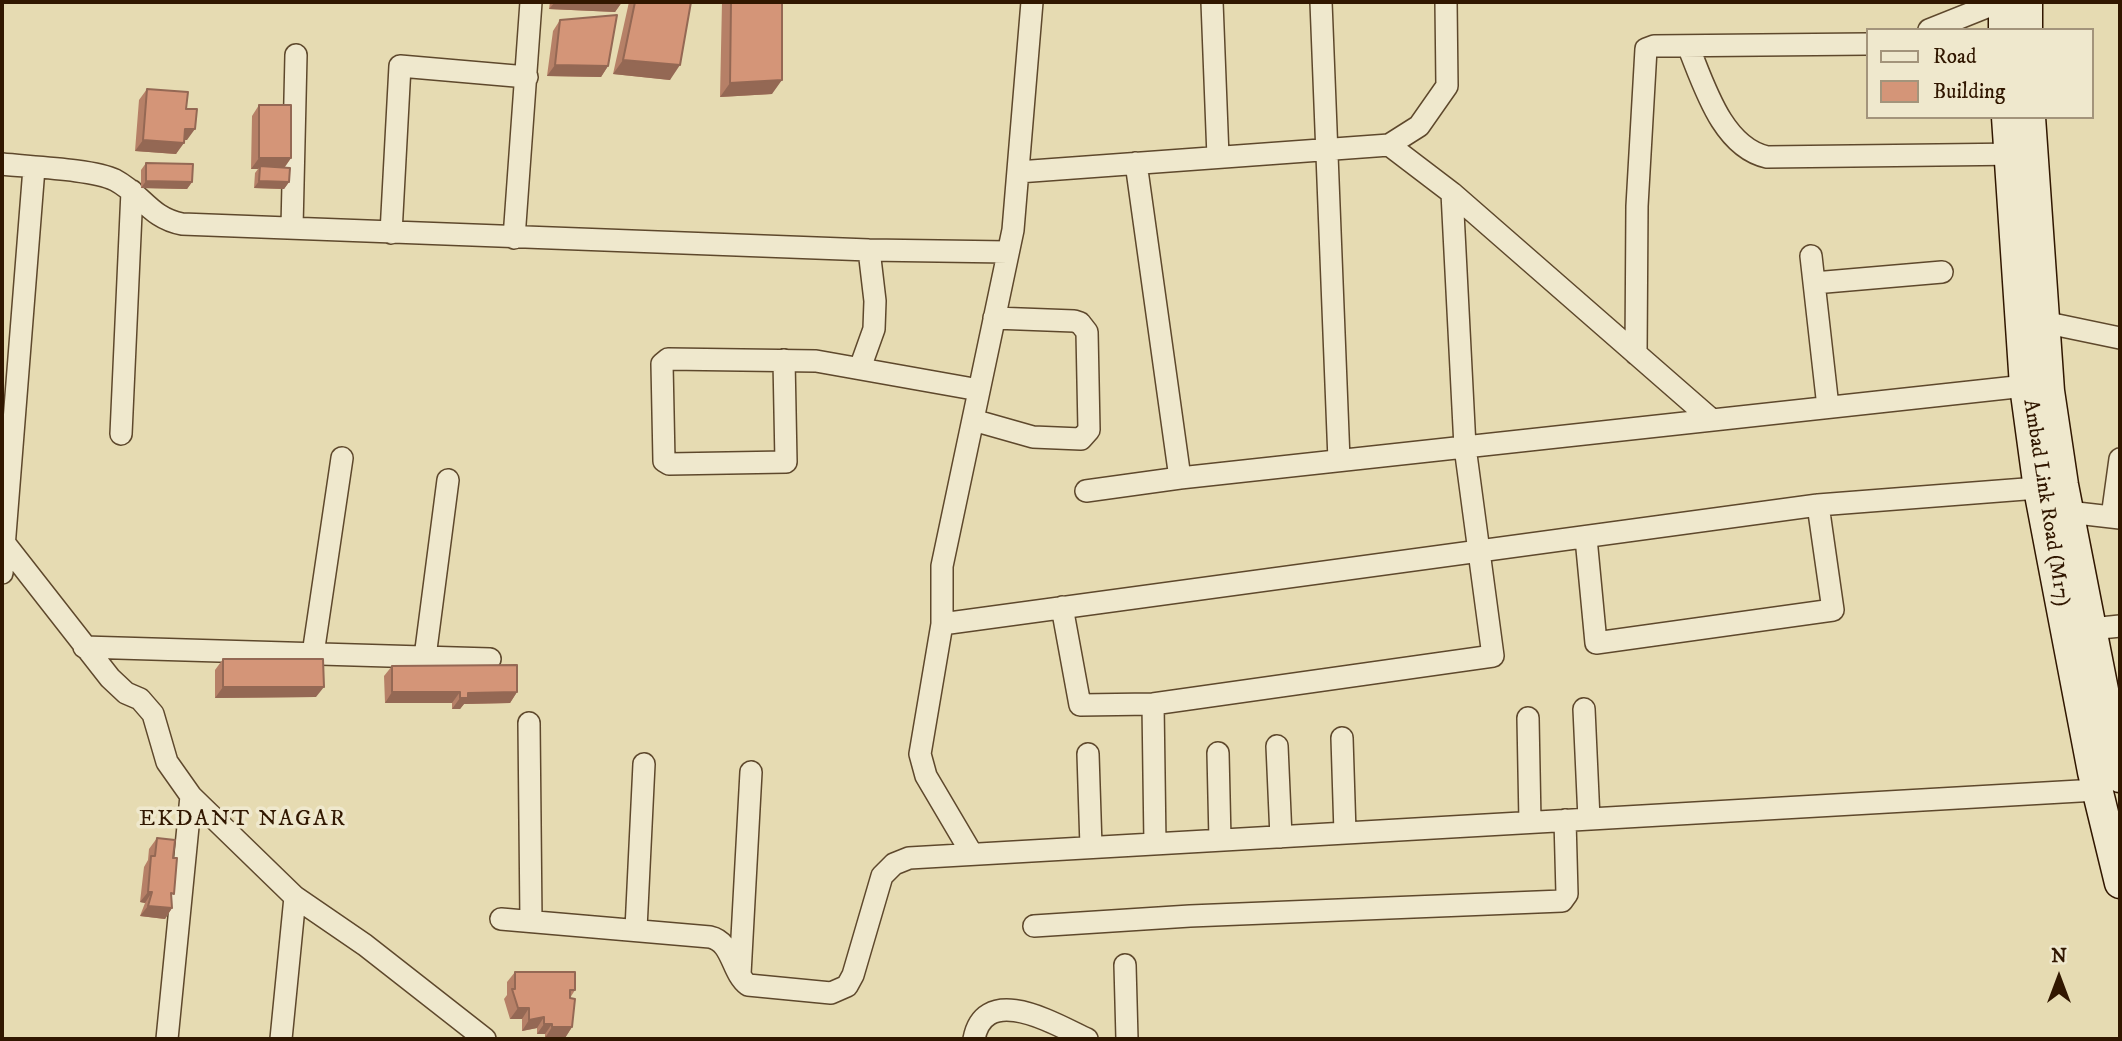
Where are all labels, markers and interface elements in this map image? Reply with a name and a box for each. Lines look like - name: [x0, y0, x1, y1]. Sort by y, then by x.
- legend: [1867, 28, 2094, 119]
- text: Road: [1933, 44, 1977, 70]
- text: Building: [1933, 79, 2005, 105]
- street label: Ambad Link Road (M17): [2016, 398, 2074, 608]
- district label: EKDANT NAGAR: [140, 806, 346, 834]
- north arrow: [2024, 943, 2094, 1013]
- text: N: [2051, 945, 2067, 968]

